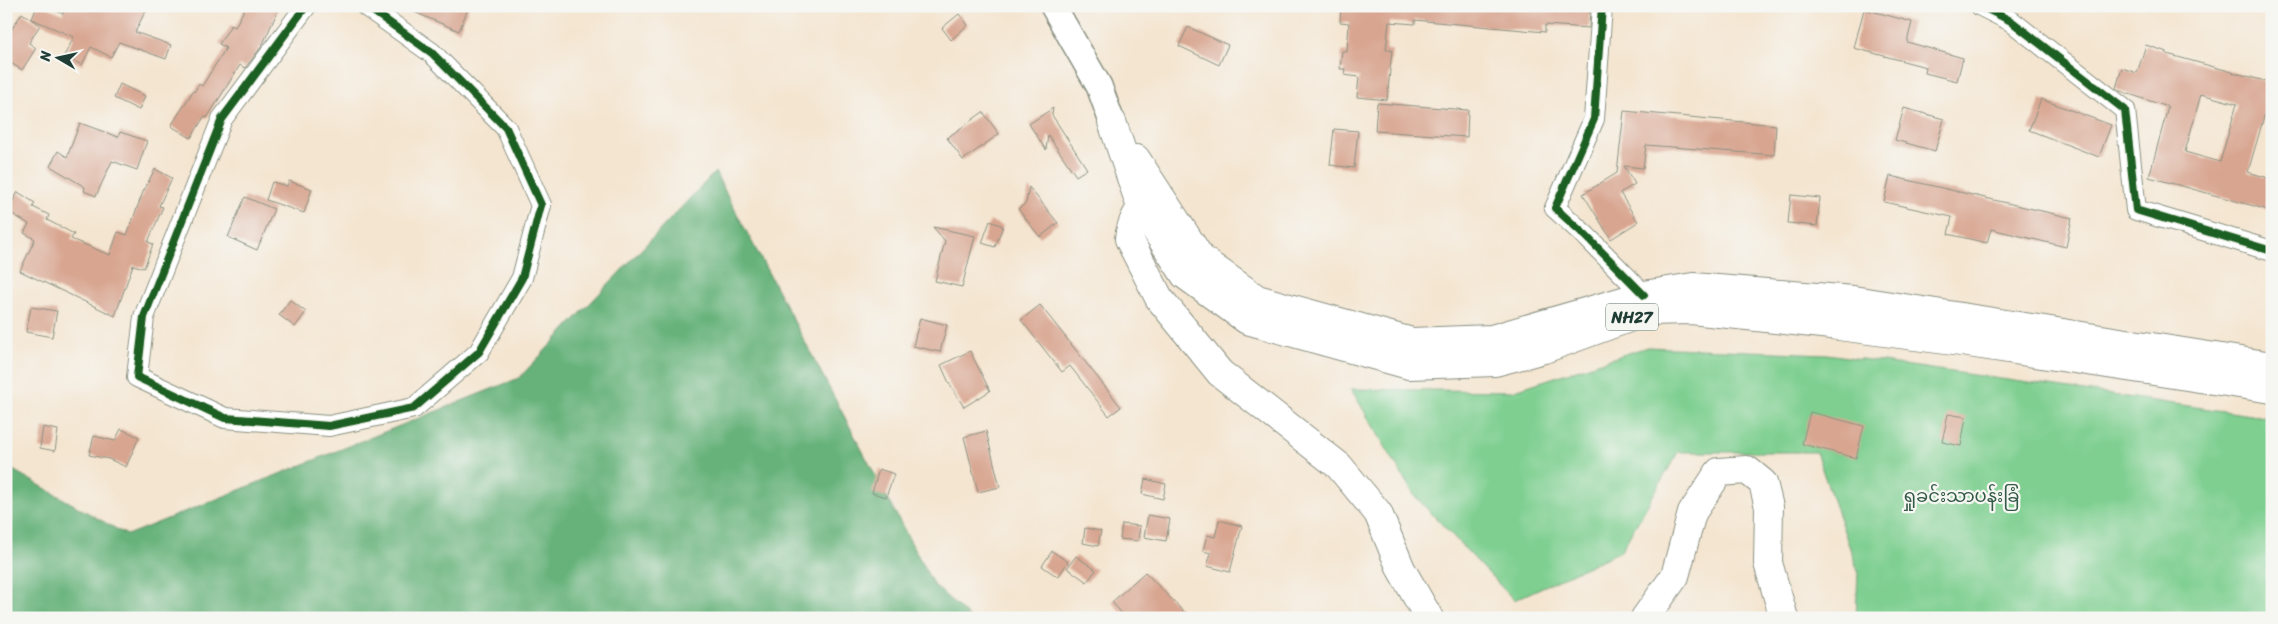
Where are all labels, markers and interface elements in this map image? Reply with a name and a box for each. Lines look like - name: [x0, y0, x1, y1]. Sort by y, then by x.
- north arrow: [32, 32, 82, 82]
- text: N: [32, 49, 59, 64]
- road number: NH27: [1606, 304, 1658, 330]
- park label: ရှုခင်းသာပန်းခြံ: [1902, 480, 2020, 512]

